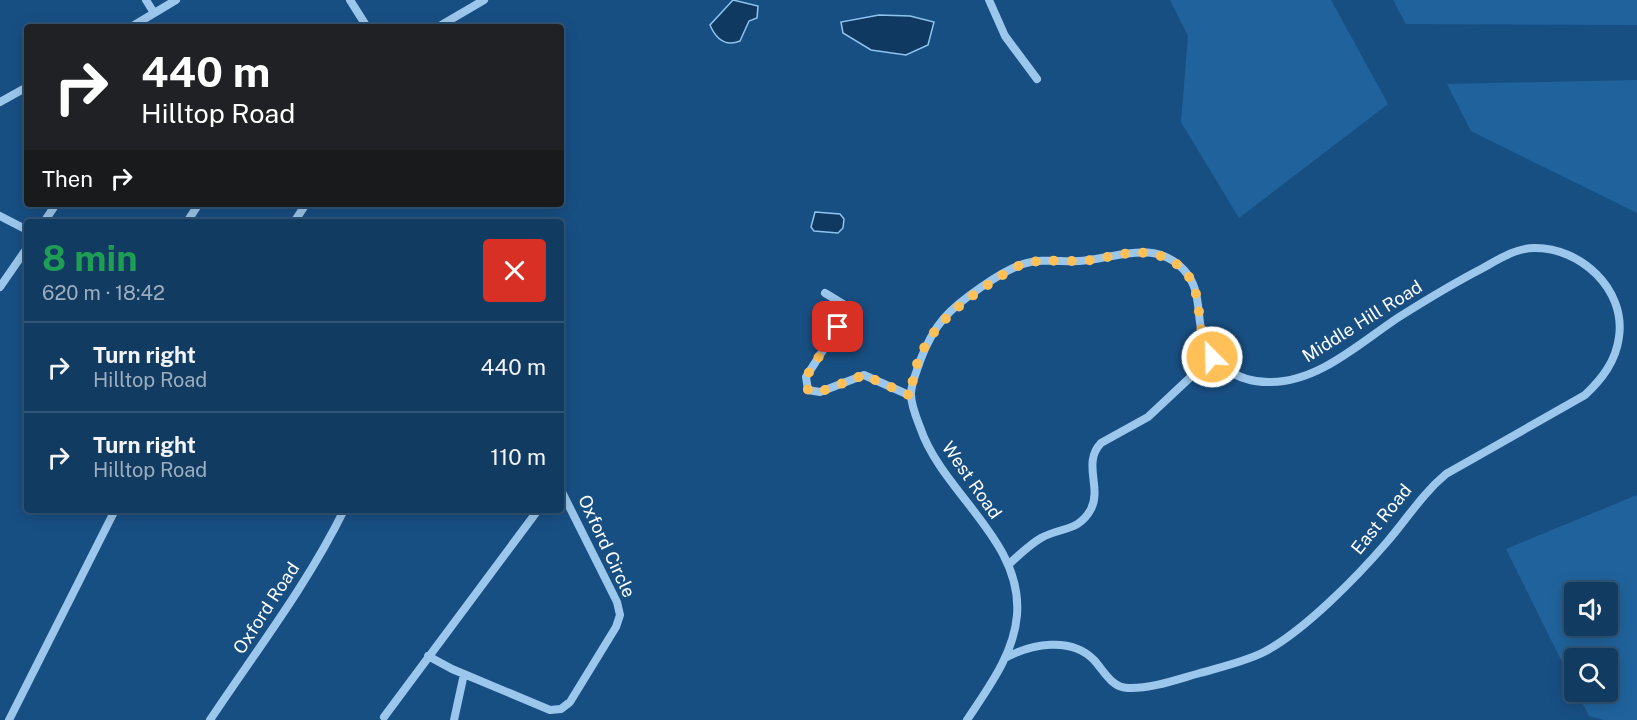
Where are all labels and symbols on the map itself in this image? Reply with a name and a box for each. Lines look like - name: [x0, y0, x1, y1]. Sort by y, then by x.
- street label: Middle Hill Road: [1298, 276, 1426, 366]
- pin: [812, 301, 863, 352]
- position arrow: [1180, 325, 1244, 389]
- street label: West Road: [938, 437, 1006, 523]
- street label: East Road: [1346, 480, 1416, 558]
- street label: Oxford Circle: [574, 491, 640, 601]
- street label: Oxford Road: [229, 558, 303, 658]

